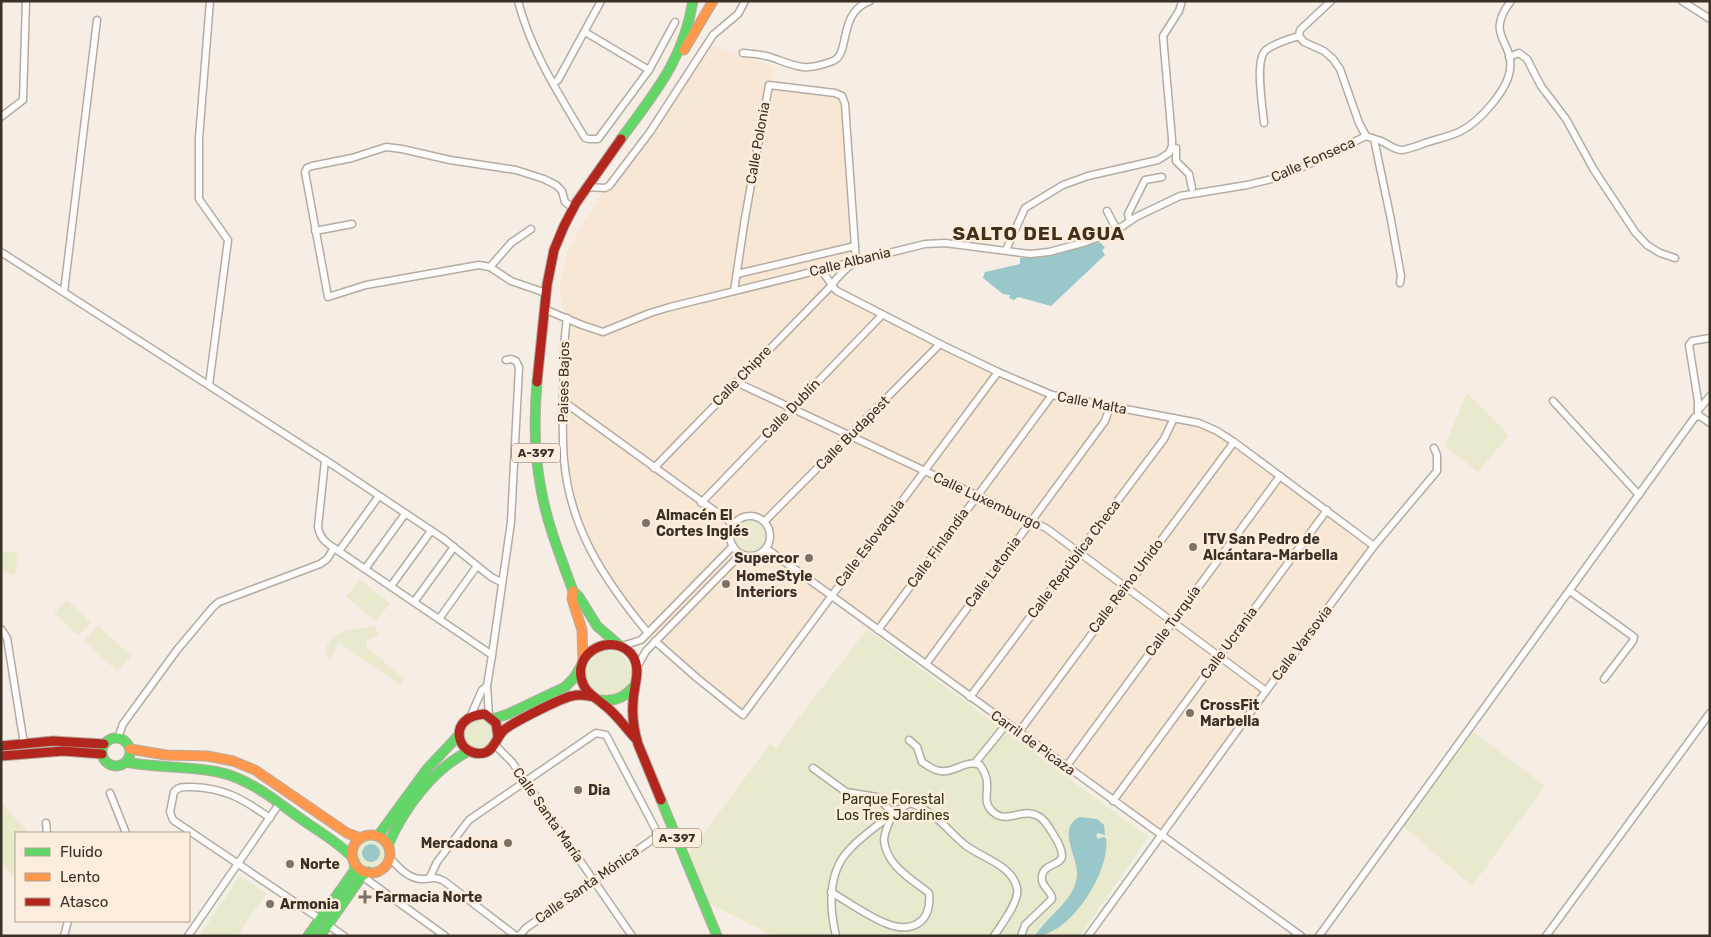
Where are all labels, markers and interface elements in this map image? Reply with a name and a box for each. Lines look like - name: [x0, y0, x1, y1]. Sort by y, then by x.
- street label: Calle Polonia: [742, 101, 774, 185]
- street label: Calle Fonseca: [1268, 134, 1358, 186]
- district label: SALTO DEL AGUA: [953, 222, 1125, 245]
- street label: Calle Albania: [808, 244, 892, 280]
- street label: Paises Bajos: [555, 341, 573, 423]
- street label: Calle Chipre: [709, 342, 775, 410]
- street label: Calle Dublín: [758, 375, 824, 443]
- street label: Calle Malta: [1056, 388, 1128, 418]
- street label: Calle Budapest: [812, 392, 894, 474]
- road number: A-397: [512, 443, 560, 462]
- street label: Calle Luxemburgo: [930, 469, 1044, 533]
- street label: Calle Eslovaquia: [832, 496, 908, 590]
- street label: Calle República Checa: [1024, 496, 1124, 622]
- street label: Calle Finlandia: [903, 505, 973, 591]
- place label: Almacén El Cortes Inglés: [656, 507, 749, 540]
- marker: Almacén El Cortes Inglés: [640, 517, 652, 529]
- place label: ITV San Pedro de Alcántara-Marbella: [1203, 531, 1338, 564]
- street label: Calle Letonia: [962, 533, 1024, 611]
- street label: Calle Reino Unido: [1085, 536, 1167, 636]
- marker: ITV San Pedro de Alcántara-Marbella: [1187, 541, 1199, 553]
- place label: Supercor: [734, 550, 800, 567]
- marker: Supercor: [803, 552, 815, 564]
- place label: HomeStyle Interiors: [736, 568, 813, 601]
- marker: HomeStyle Interiors: [720, 578, 732, 590]
- street label: Calle Turquía: [1142, 582, 1204, 660]
- street label: Calle Varsovia: [1268, 602, 1336, 684]
- street label: Calle Ucrania: [1197, 604, 1261, 682]
- place label: CrossFit Marbella: [1200, 697, 1260, 730]
- street label: Carril de Picaza: [987, 707, 1079, 779]
- marker: CrossFit Marbella: [1184, 707, 1196, 719]
- street label: Calle Santa María: [509, 764, 587, 866]
- place label: Dia: [588, 782, 610, 799]
- marker: Dia: [572, 784, 584, 796]
- park label: Parque Forestal Los Tres Jardines: [836, 791, 950, 824]
- road number: A-397: [653, 828, 701, 848]
- legend: [15, 832, 190, 922]
- place label: Mercadona: [421, 835, 498, 852]
- marker: Mercadona: [502, 837, 514, 849]
- text: Fluido: [60, 843, 103, 861]
- street label: Calle Santa Mónica: [532, 843, 642, 927]
- place label: Norte: [300, 856, 340, 873]
- marker: Norte: [284, 858, 296, 870]
- text: Lento: [60, 868, 100, 886]
- place label: Farmacia Norte: [375, 889, 482, 906]
- marker: Farmacia Norte: [359, 891, 371, 903]
- text: Atasco: [60, 893, 108, 911]
- place label: Armonia: [280, 896, 339, 913]
- marker: Armonia: [264, 898, 276, 910]

